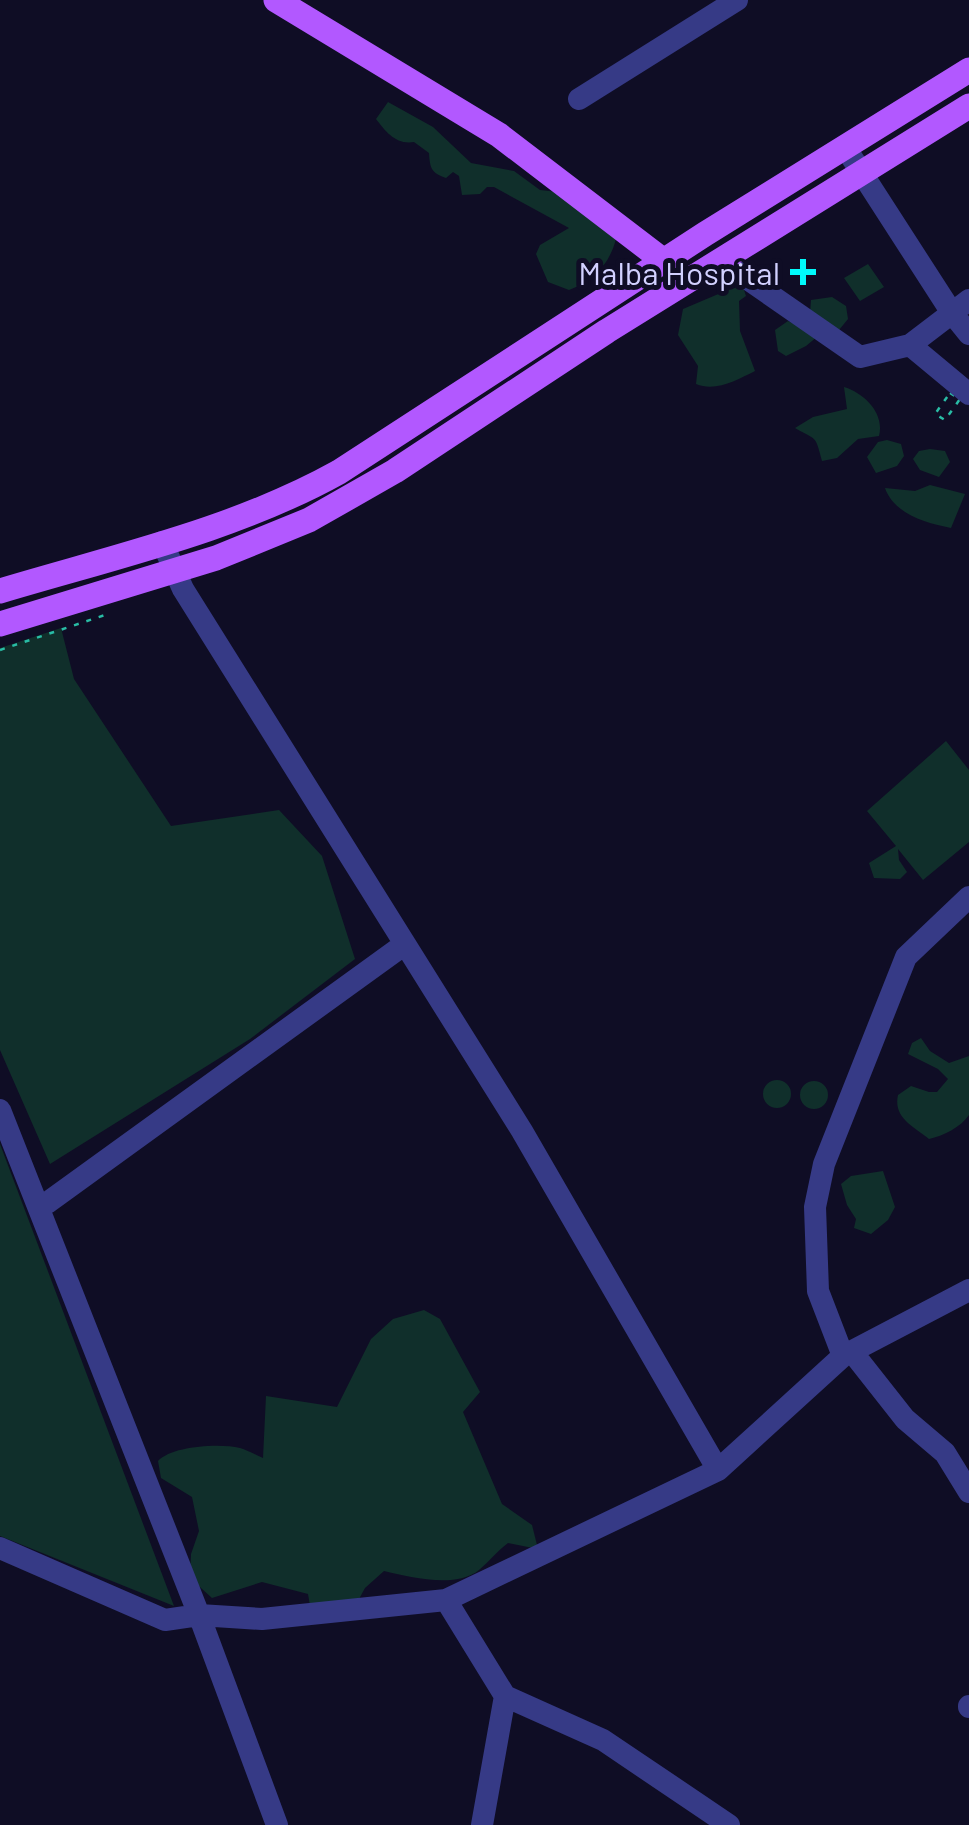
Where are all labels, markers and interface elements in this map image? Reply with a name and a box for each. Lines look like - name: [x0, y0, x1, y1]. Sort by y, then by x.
- place label: Malba Hospital: [578, 253, 780, 291]
- marker: Malba Hospital: [790, 259, 816, 285]

